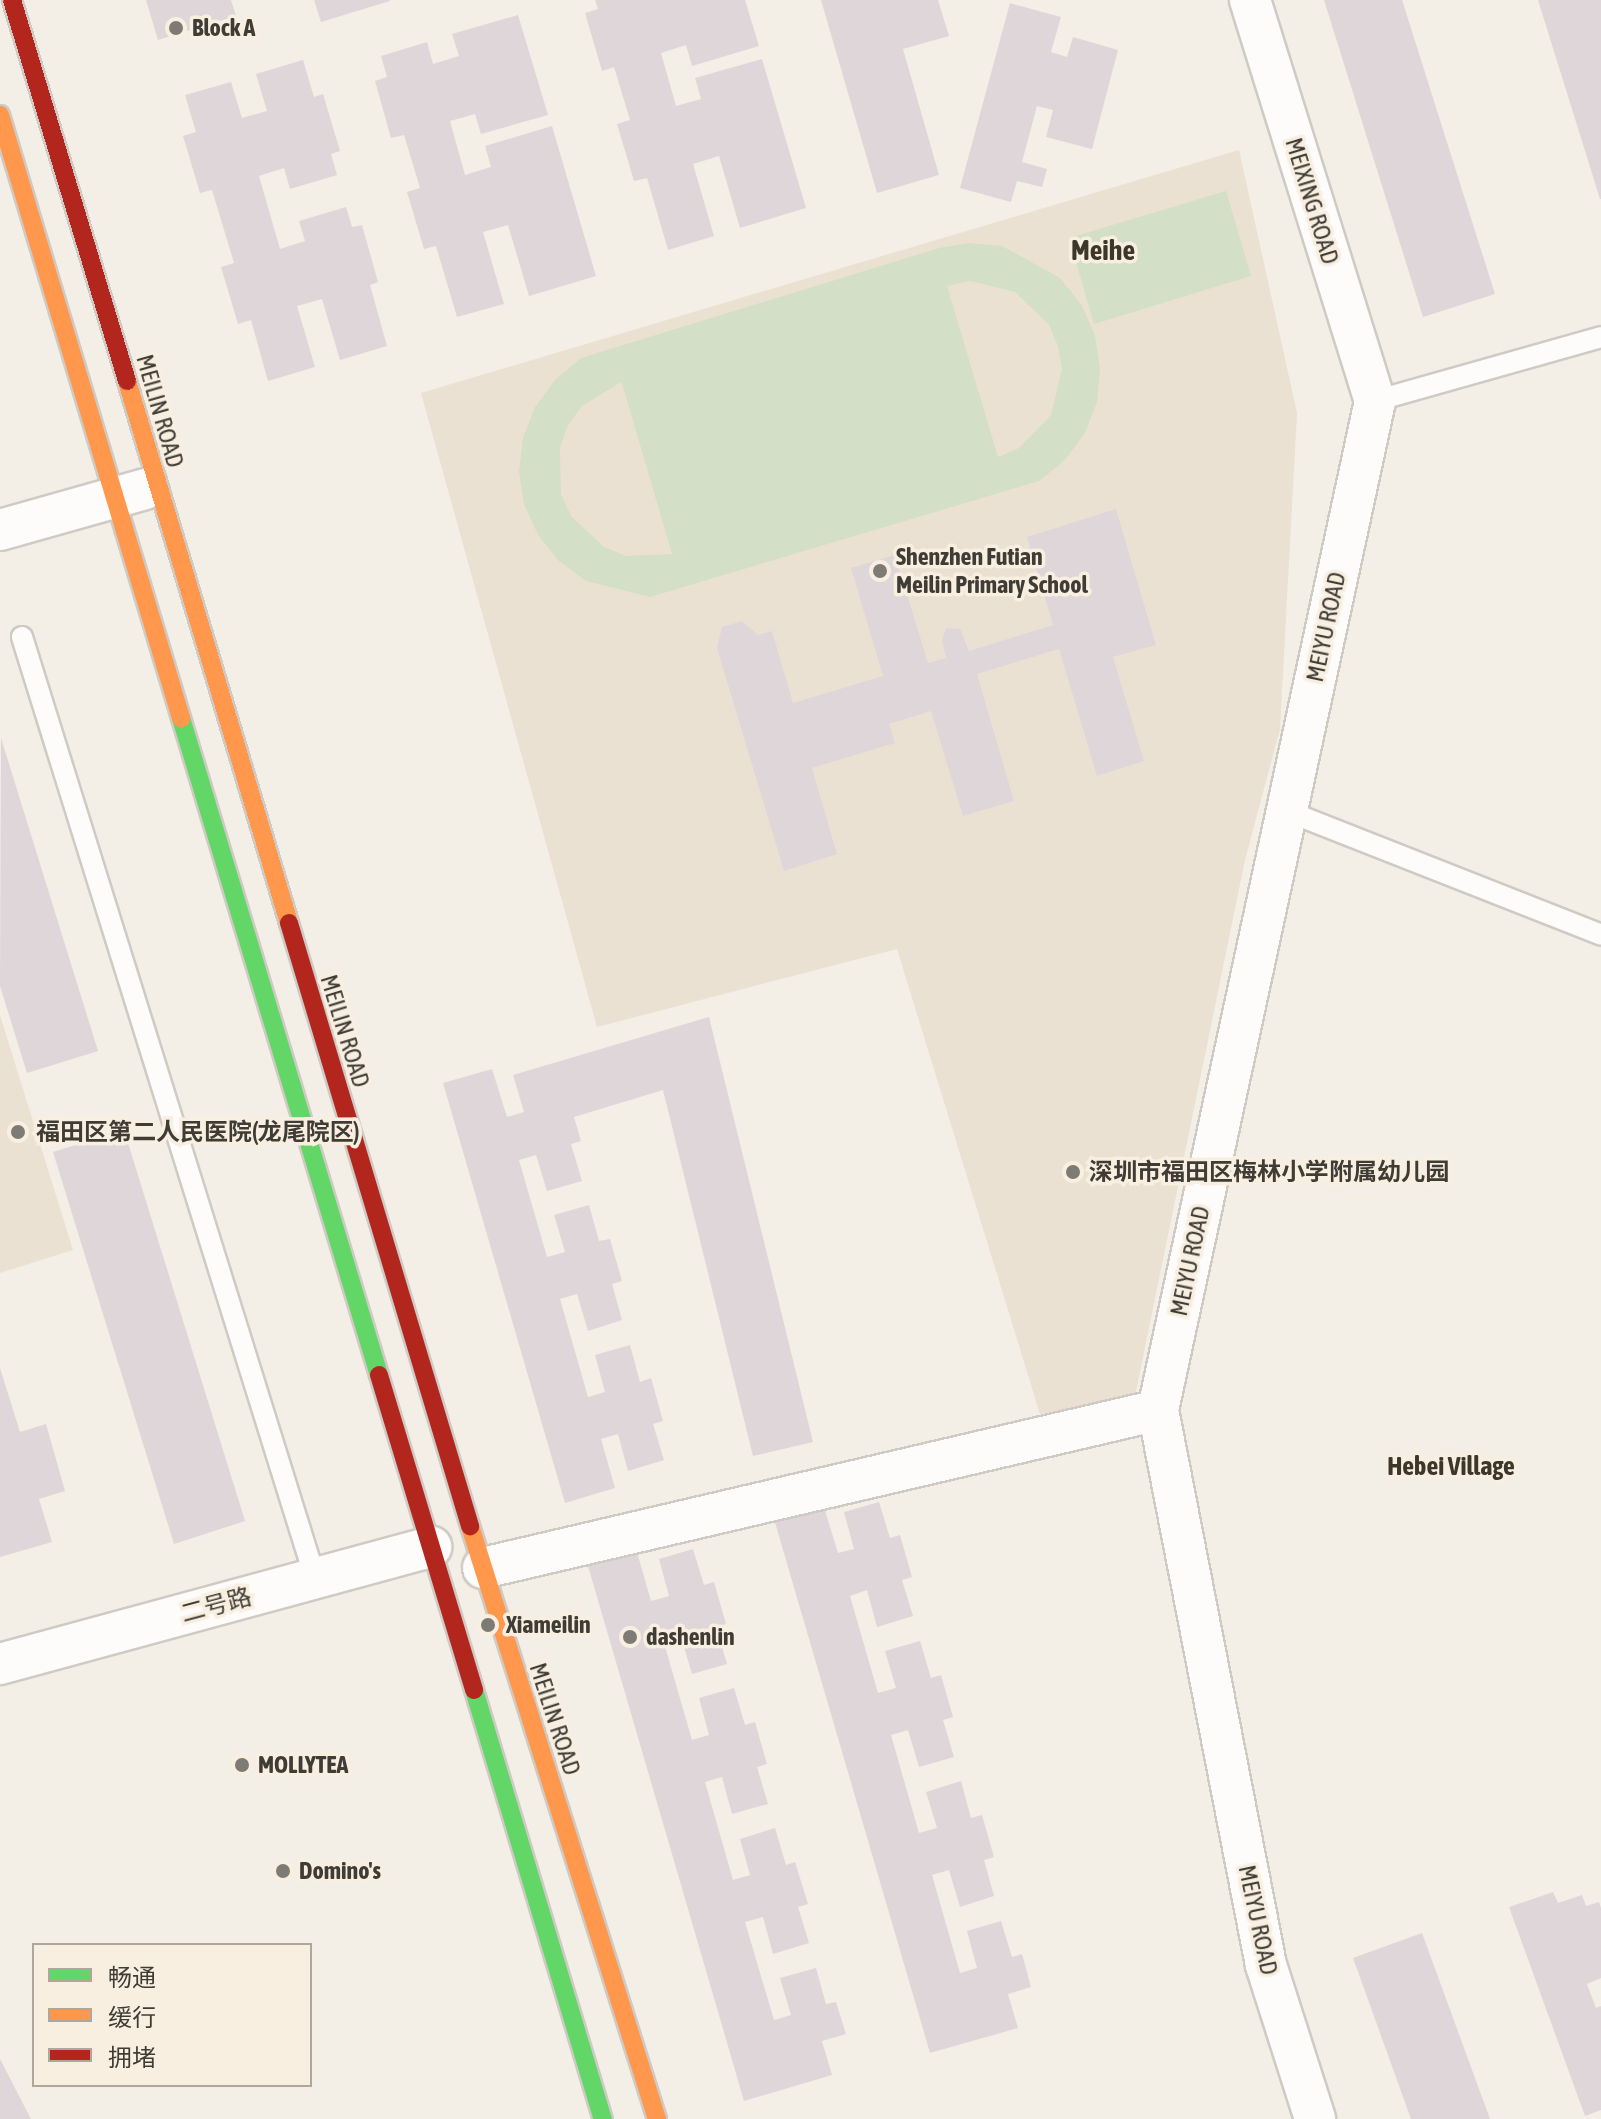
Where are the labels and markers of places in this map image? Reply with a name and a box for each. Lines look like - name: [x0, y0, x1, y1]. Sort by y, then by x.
- place label: Block A: [192, 14, 255, 42]
- marker: Block A: [167, 19, 185, 37]
- place label: Shenzhen Futian Meilin Primary School: [896, 543, 1088, 599]
- marker: Shenzhen Futian Meilin Primary School: [871, 562, 889, 580]
- place label: 福田区第二人民医院(龙尾院区): [36, 1118, 360, 1146]
- marker: 福田区第二人民医院(龙尾院区): [7, 1121, 29, 1143]
- place label: 深圳市福田区梅林小学附属幼儿园: [1089, 1158, 1449, 1186]
- marker: 深圳市福田区梅林小学附属幼儿园: [1064, 1163, 1082, 1181]
- place label: Xiameilin: [506, 1611, 591, 1639]
- marker: Xiameilin: [477, 1614, 499, 1636]
- place label: dashenlin: [646, 1623, 735, 1651]
- marker: dashenlin: [621, 1628, 639, 1646]
- place label: MOLLYTEA: [258, 1751, 348, 1779]
- marker: MOLLYTEA: [233, 1756, 251, 1774]
- place label: Domino's: [299, 1857, 381, 1885]
- marker: Domino's: [274, 1862, 292, 1880]

